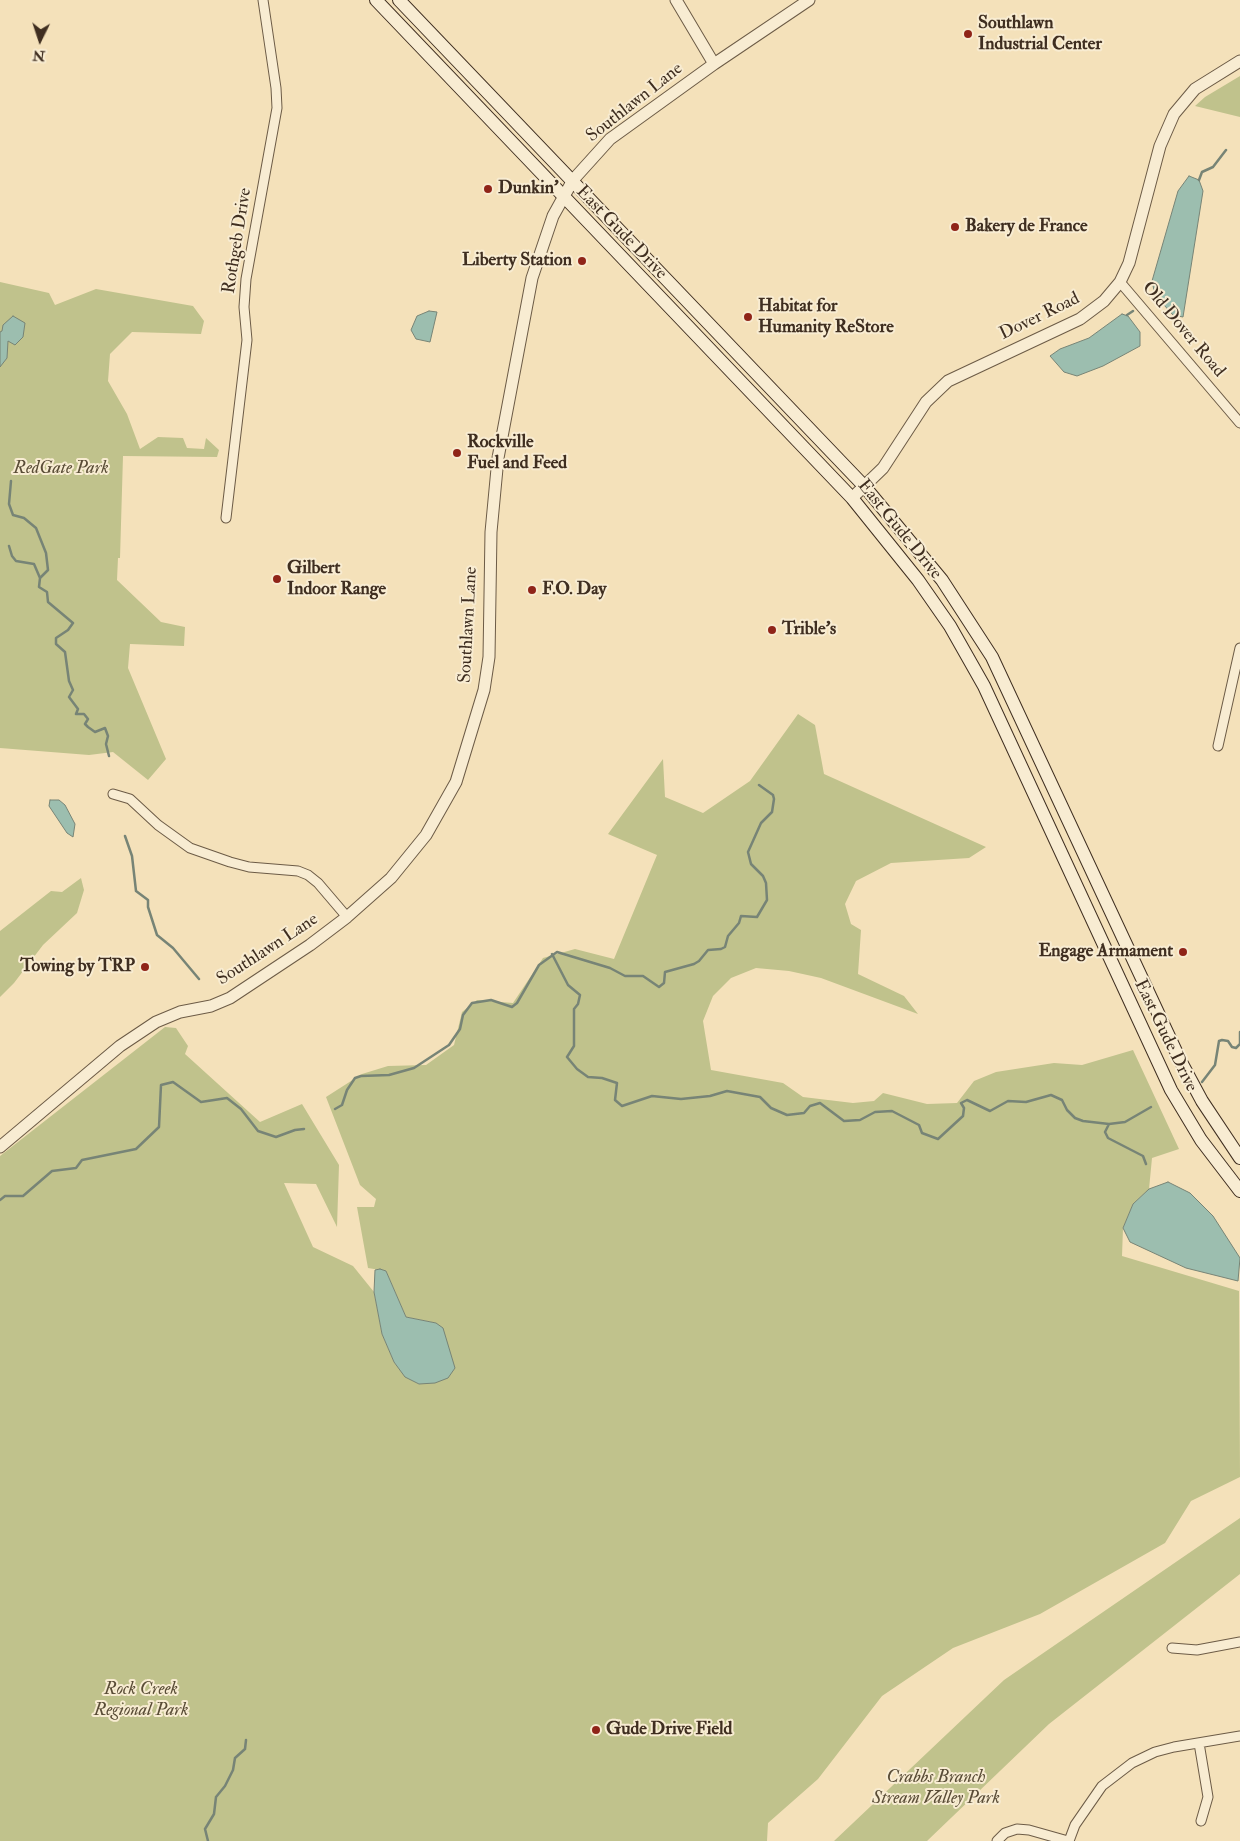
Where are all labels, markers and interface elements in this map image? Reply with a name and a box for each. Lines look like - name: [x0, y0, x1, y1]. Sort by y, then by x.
- place label: Southlawn Industrial Center: [978, 13, 1102, 56]
- north arrow: [15, 15, 65, 65]
- marker: Southlawn Industrial Center: [962, 28, 974, 40]
- text: N: [32, 47, 46, 64]
- street label: Southlawn Lane: [582, 59, 688, 147]
- place label: Dunkin': [498, 178, 559, 200]
- street label: East Gude Drive: [571, 182, 671, 284]
- marker: Dunkin': [482, 183, 494, 195]
- street label: Rothgeb Drive: [219, 187, 257, 295]
- place label: Bakery de France: [965, 216, 1088, 238]
- marker: Bakery de France: [949, 221, 961, 233]
- place label: Liberty Station: [462, 250, 572, 272]
- marker: Liberty Station: [576, 255, 588, 267]
- street label: Old Dover Road: [1137, 278, 1229, 382]
- street label: Dover Road: [996, 288, 1084, 346]
- place label: Habitat for Humanity ReStore: [758, 296, 894, 338]
- marker: Habitat for Humanity ReStore: [742, 311, 754, 323]
- place label: Rockville Fuel and Feed: [467, 432, 567, 474]
- marker: Rockville Fuel and Feed: [451, 447, 463, 459]
- park label: RedGate Park: [13, 458, 109, 480]
- street label: East Gude Drive: [852, 476, 946, 584]
- place label: Gilbert Indoor Range: [287, 558, 386, 600]
- street label: Southlawn Lane: [455, 566, 483, 684]
- marker: Gilbert Indoor Range: [271, 573, 283, 585]
- place label: F.O. Day: [542, 579, 606, 601]
- marker: F.O. Day: [526, 584, 538, 596]
- place label: Trible's: [782, 619, 836, 641]
- marker: Trible's: [766, 624, 778, 636]
- street label: Southlawn Lane: [213, 909, 323, 991]
- place label: Engage Armament: [1038, 941, 1173, 963]
- marker: Engage Armament: [1177, 946, 1189, 958]
- place label: Towing by TRP: [20, 956, 135, 978]
- marker: Towing by TRP: [139, 961, 151, 973]
- street label: East Gude Drive: [1129, 976, 1201, 1096]
- park label: Rock Creek Regional Park: [94, 1679, 188, 1722]
- place label: Gude Drive Field: [606, 1719, 732, 1741]
- marker: Gude Drive Field: [590, 1724, 602, 1736]
- park label: Crabbs Branch Stream Valley Park: [872, 1767, 1000, 1810]

